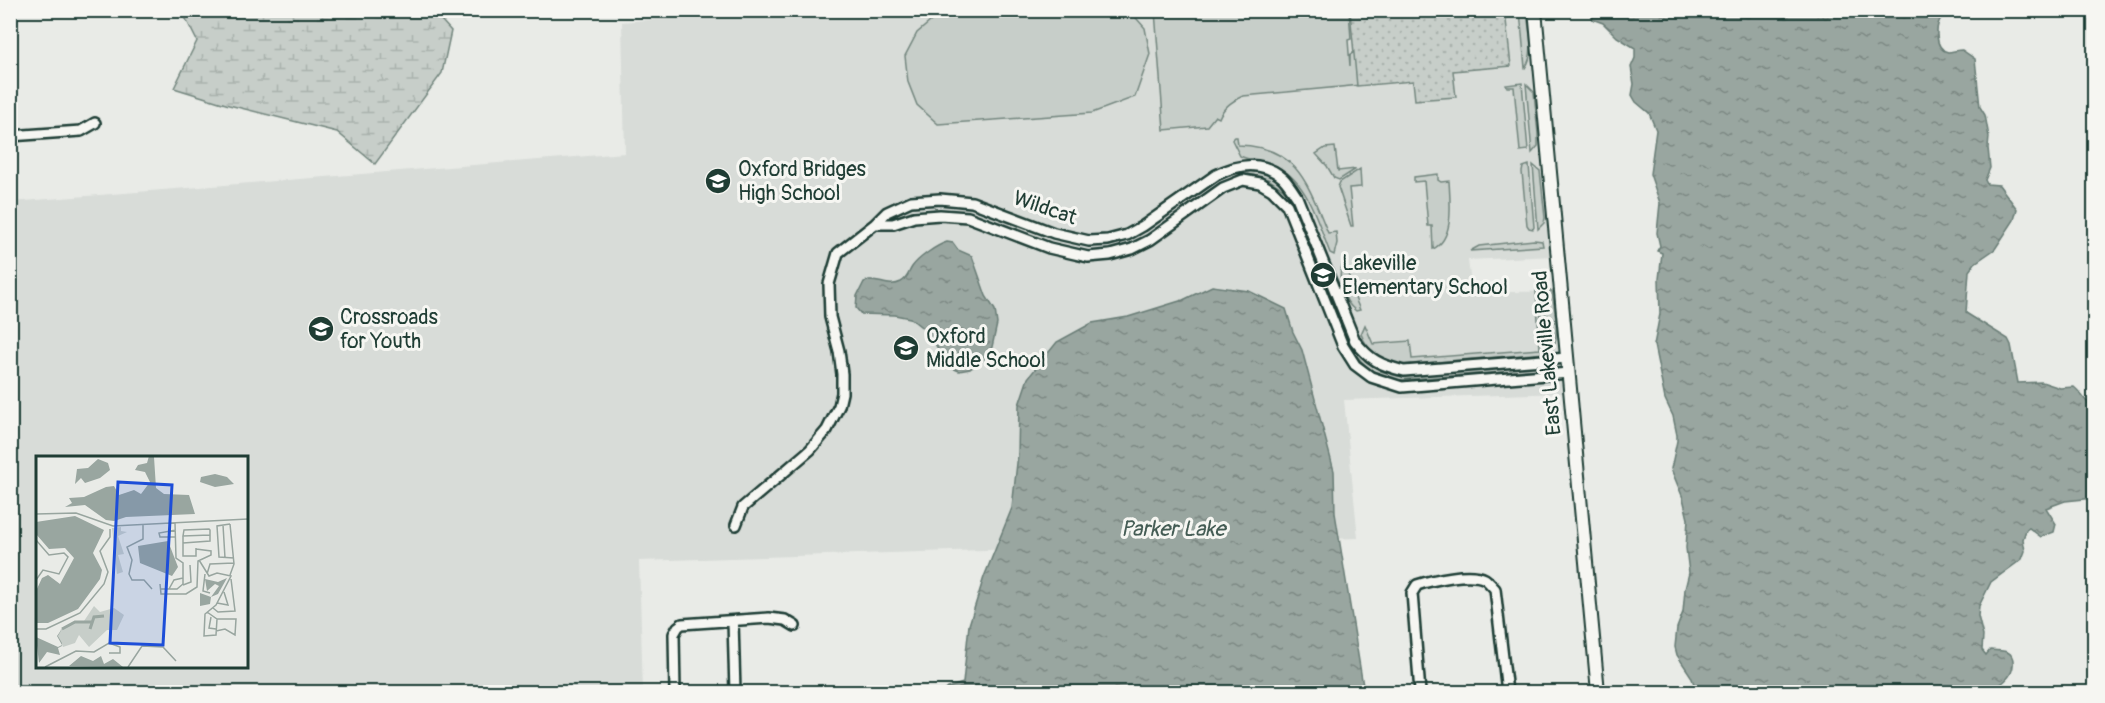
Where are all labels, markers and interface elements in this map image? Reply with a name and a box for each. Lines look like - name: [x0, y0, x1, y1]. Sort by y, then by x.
- place label: Oxford Bridges High School: [738, 156, 866, 207]
- school or university icon: Oxford Bridges High School: [703, 166, 733, 196]
- street label: Wildcat: [1010, 185, 1081, 232]
- place label: Lakeville Elementary School: [1342, 250, 1508, 301]
- school or university icon: Lakeville Elementary School: [1308, 260, 1338, 290]
- street label: East Lakeville Road: [1526, 269, 1568, 437]
- place label: Crossroads for Youth: [340, 304, 438, 355]
- school or university icon: Crossroads for Youth: [306, 314, 336, 344]
- place label: Oxford Middle School: [926, 323, 1046, 374]
- school or university icon: Oxford Middle School: [891, 333, 921, 363]
- inset map: [36, 456, 248, 667]
- water label: Parker Lake: [1121, 515, 1227, 543]

